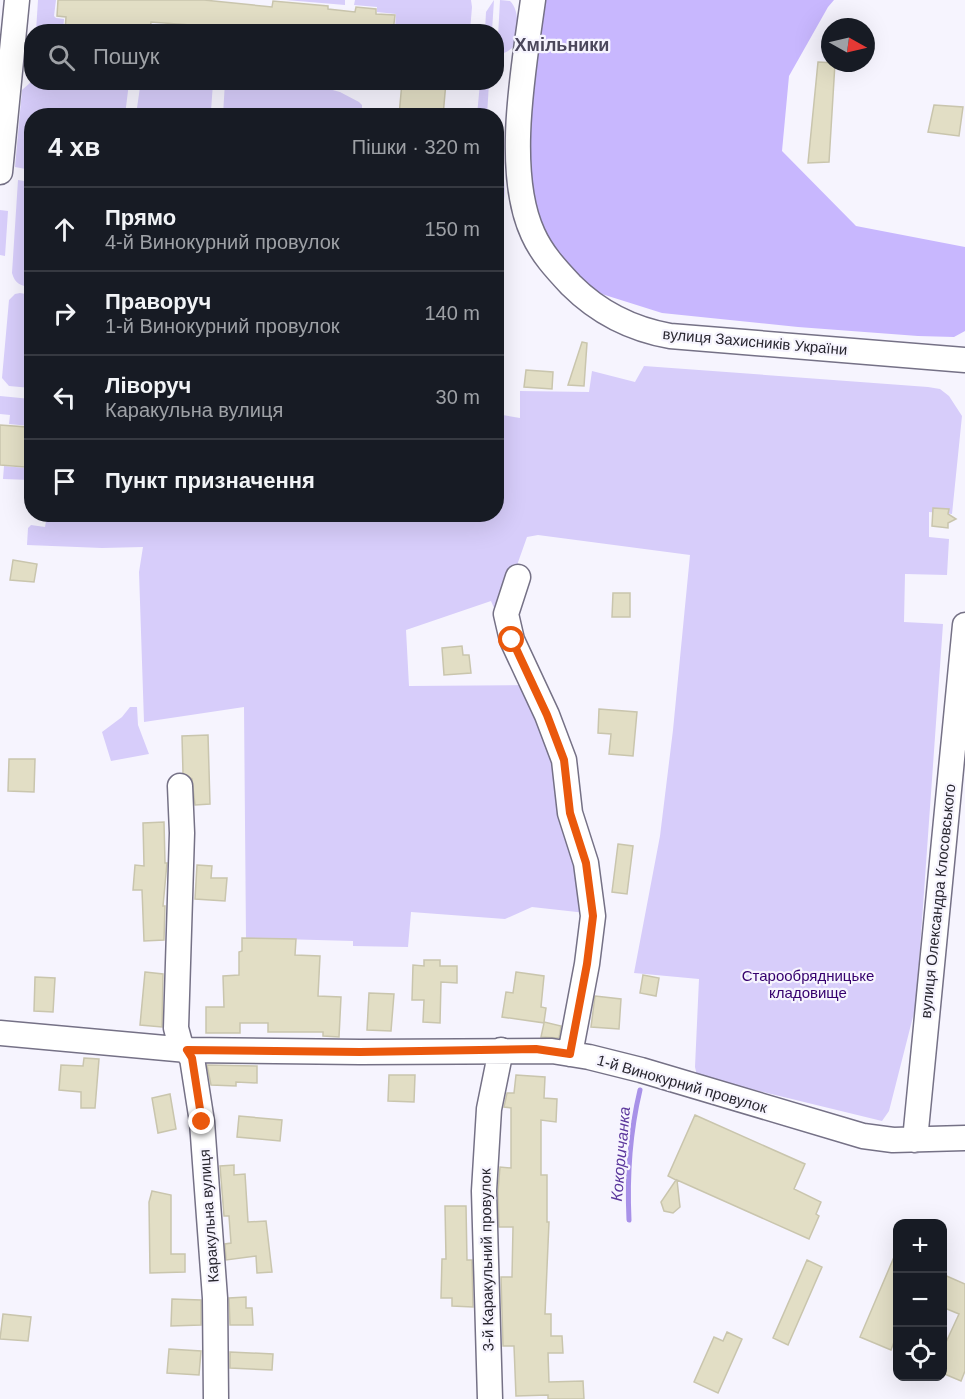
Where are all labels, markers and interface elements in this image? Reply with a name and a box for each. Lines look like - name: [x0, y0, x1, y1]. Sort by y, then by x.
- north arrow: [821, 18, 875, 72]
- search box: [24, 24, 504, 90]
- district label: Хмільники: [515, 35, 609, 55]
- icon: search: [45, 41, 78, 74]
- text: Пошук: [93, 44, 159, 69]
- text: 4 хв: [48, 132, 100, 162]
- text: Пішки · 320 m: [352, 136, 480, 158]
- text: Прямо: [105, 205, 176, 230]
- icon: ahead: [48, 213, 81, 246]
- text: 150 m: [424, 218, 480, 240]
- text: 4-й Винокурний провулок: [105, 231, 340, 253]
- text: Праворуч: [105, 289, 211, 314]
- icon: right: [48, 297, 81, 330]
- text: 140 m: [424, 302, 480, 324]
- text: 1-й Винокурний провулок: [105, 315, 340, 337]
- street label: вулиця Захисників України: [662, 325, 848, 358]
- text: Ліворуч: [105, 373, 191, 398]
- icon: left: [48, 381, 81, 414]
- text: 30 m: [436, 386, 480, 408]
- text: Каракульна вулиця: [105, 399, 283, 421]
- icon: arrive: [48, 465, 81, 498]
- text: Пункт призначення: [105, 468, 315, 493]
- route start: [498, 626, 524, 652]
- street label: вулиця Олександра Клосовського: [917, 783, 958, 1019]
- park label: Старообрядницьке кладовище: [742, 967, 874, 1001]
- street label: 1-й Винокурний провулок: [595, 1051, 769, 1116]
- water label: Кокоричанка: [608, 1106, 633, 1202]
- route end: [188, 1108, 214, 1134]
- street label: Каракульна вулиця: [195, 1149, 222, 1283]
- street label: 3-й Каракульний провулок: [476, 1168, 497, 1352]
- map controls: [893, 1219, 947, 1381]
- button: +: [893, 1219, 947, 1273]
- button: −: [893, 1273, 947, 1327]
- button: locate: [893, 1327, 947, 1381]

